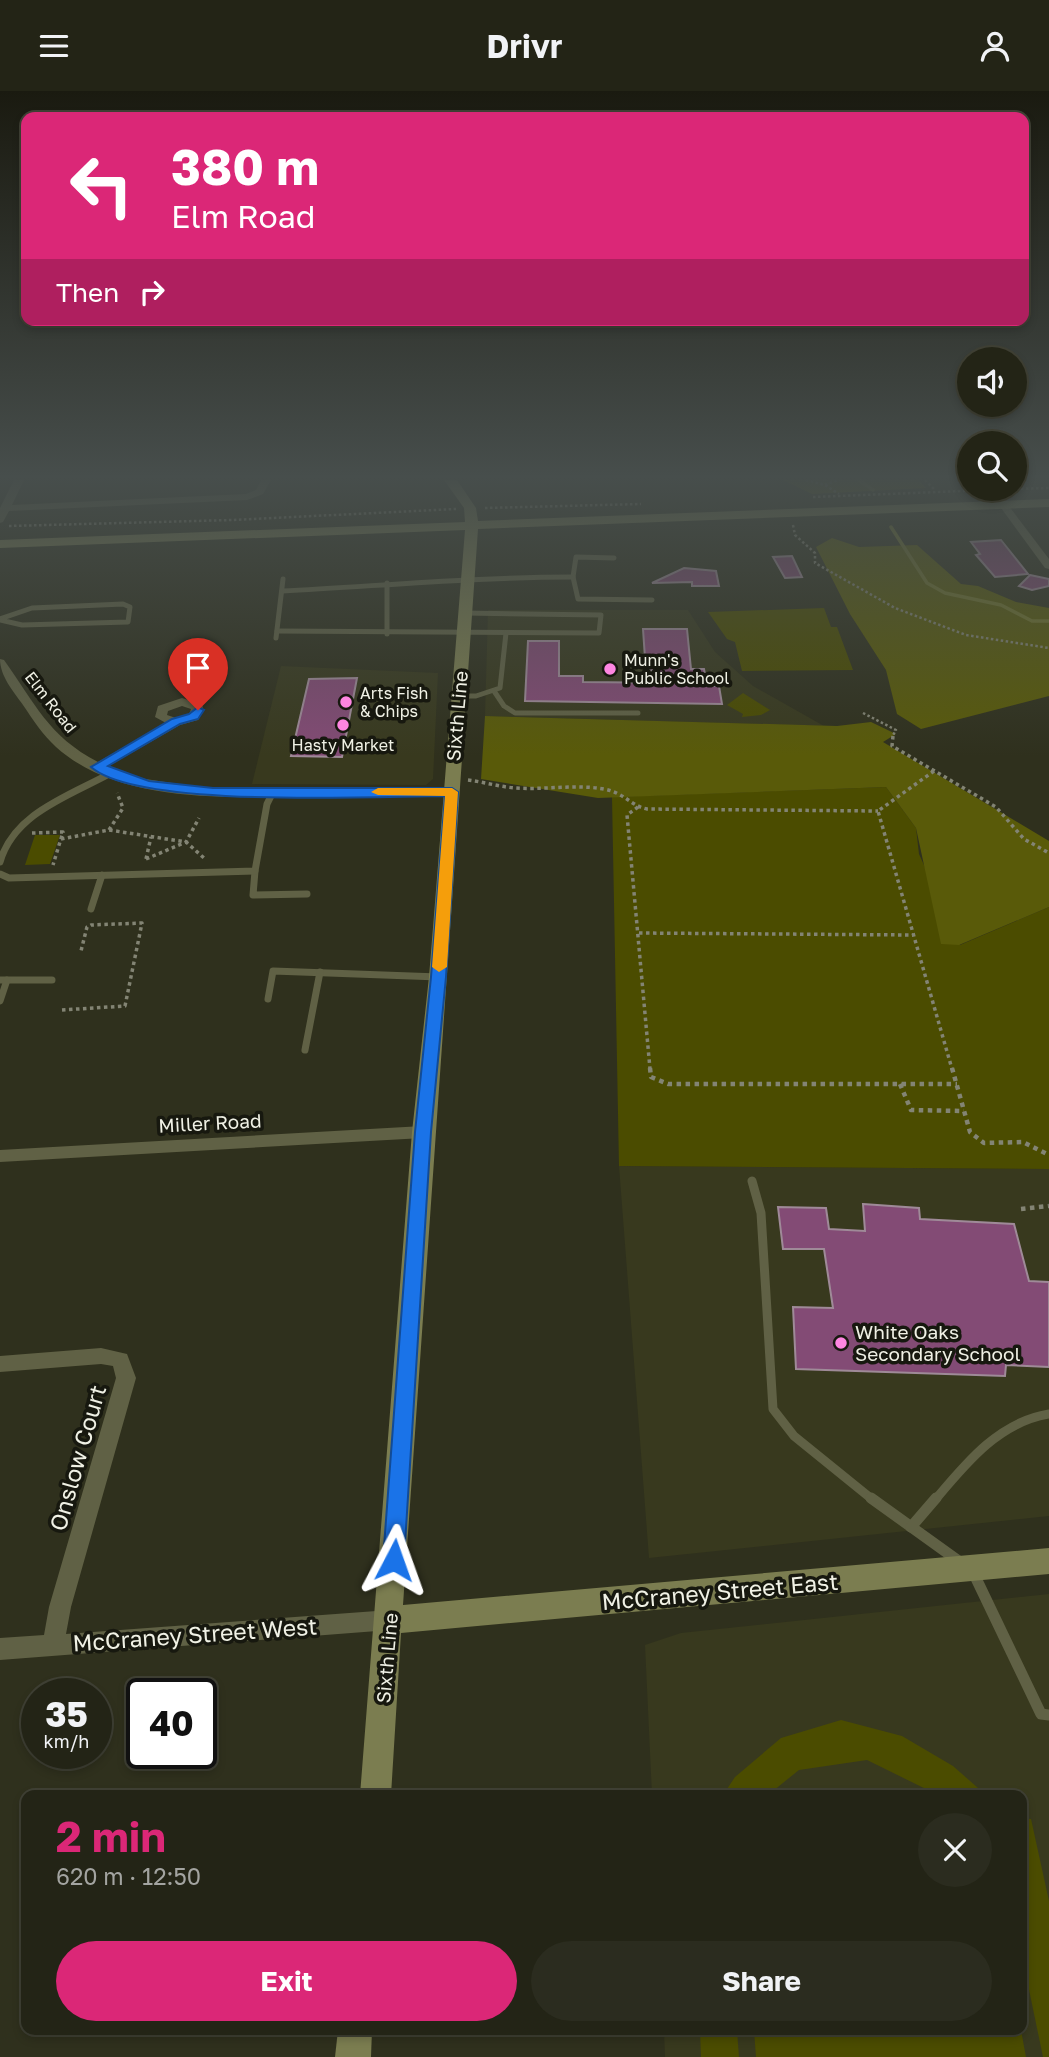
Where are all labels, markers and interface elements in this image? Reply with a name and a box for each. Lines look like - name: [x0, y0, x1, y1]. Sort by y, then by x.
- icon: menu: [35, 27, 73, 65]
- text: Drivr: [487, 27, 562, 65]
- icon: person: [976, 27, 1014, 65]
- text: 380 m: [171, 137, 319, 196]
- icon: left: [56, 140, 147, 231]
- text: Elm Road: [171, 197, 315, 235]
- icon: right: [133, 273, 171, 311]
- text: Then: [56, 277, 119, 308]
- map controls: [957, 347, 1027, 501]
- button: sound: [957, 347, 1027, 417]
- button: search: [957, 431, 1027, 501]
- pin: [168, 638, 228, 710]
- icon: arrive: [179, 649, 217, 687]
- place label: Munn's Public School: [624, 650, 729, 688]
- marker: Munn's Public School: [602, 661, 618, 677]
- street label: Elm Road: [21, 667, 81, 737]
- street label: Sixth Line: [441, 670, 472, 762]
- place label: Arts Fish & Chips: [360, 683, 428, 721]
- marker: Arts Fish & Chips: [338, 694, 354, 710]
- marker: Hasty Market: [335, 717, 351, 733]
- place label: Hasty Market: [292, 735, 394, 755]
- street label: Miller Road: [158, 1108, 262, 1137]
- place label: White Oaks Secondary School: [855, 1320, 1021, 1365]
- marker: White Oaks Secondary School: [833, 1335, 849, 1351]
- street label: Onslow Court: [43, 1382, 111, 1534]
- position arrow: [357, 1523, 431, 1597]
- street label: McCraney Street East: [600, 1567, 839, 1615]
- street label: McCraney Street West: [72, 1611, 318, 1657]
- street label: Sixth Line: [371, 1612, 402, 1704]
- speed limit sign: 40: [126, 1678, 217, 1769]
- text: 35: [45, 1693, 88, 1735]
- text: km/h: [44, 1730, 89, 1752]
- text: 2 min: [56, 1811, 166, 1861]
- button: close: [918, 1813, 992, 1887]
- text: 620 m · 12:50: [56, 1862, 201, 1890]
- button: Exit: [56, 1941, 517, 2021]
- button: Share: [531, 1941, 992, 2021]

